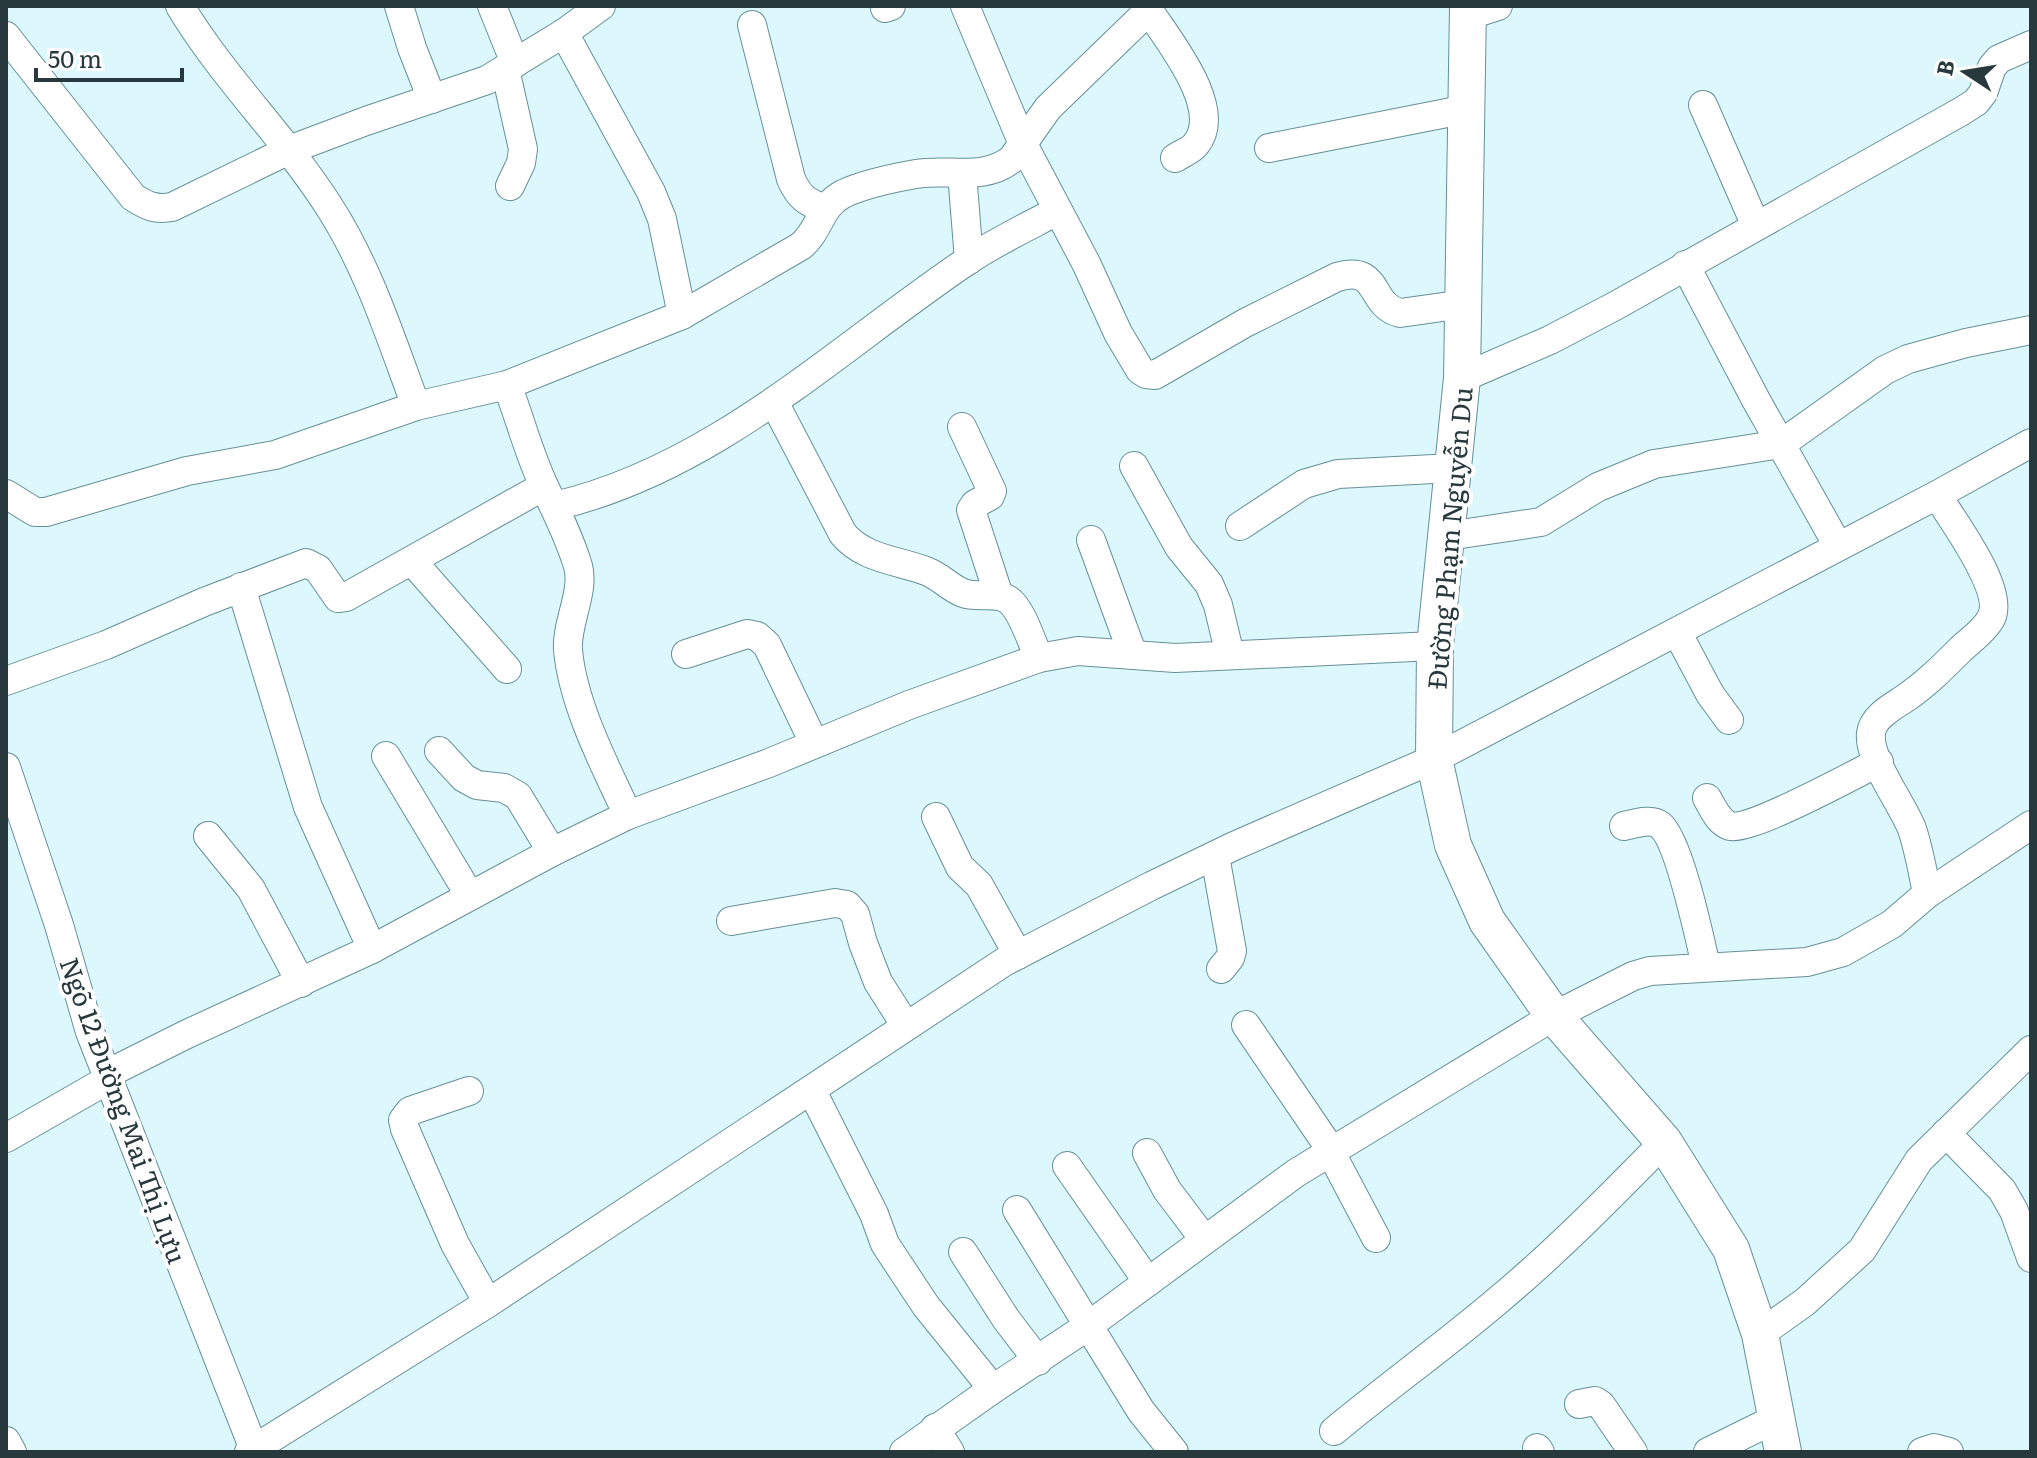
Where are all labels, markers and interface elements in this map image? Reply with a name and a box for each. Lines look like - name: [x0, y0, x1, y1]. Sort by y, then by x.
- scale bar: [36, 32, 182, 82]
- north arrow: [1925, 32, 2005, 112]
- text: 50 m: [48, 40, 102, 75]
- text: B: [1926, 57, 1962, 78]
- street label: Đường Phạm Nguyễn Du: [1415, 385, 1481, 691]
- street label: Ngõ 12 Đường Mai Thị Lựu: [51, 951, 199, 1269]

